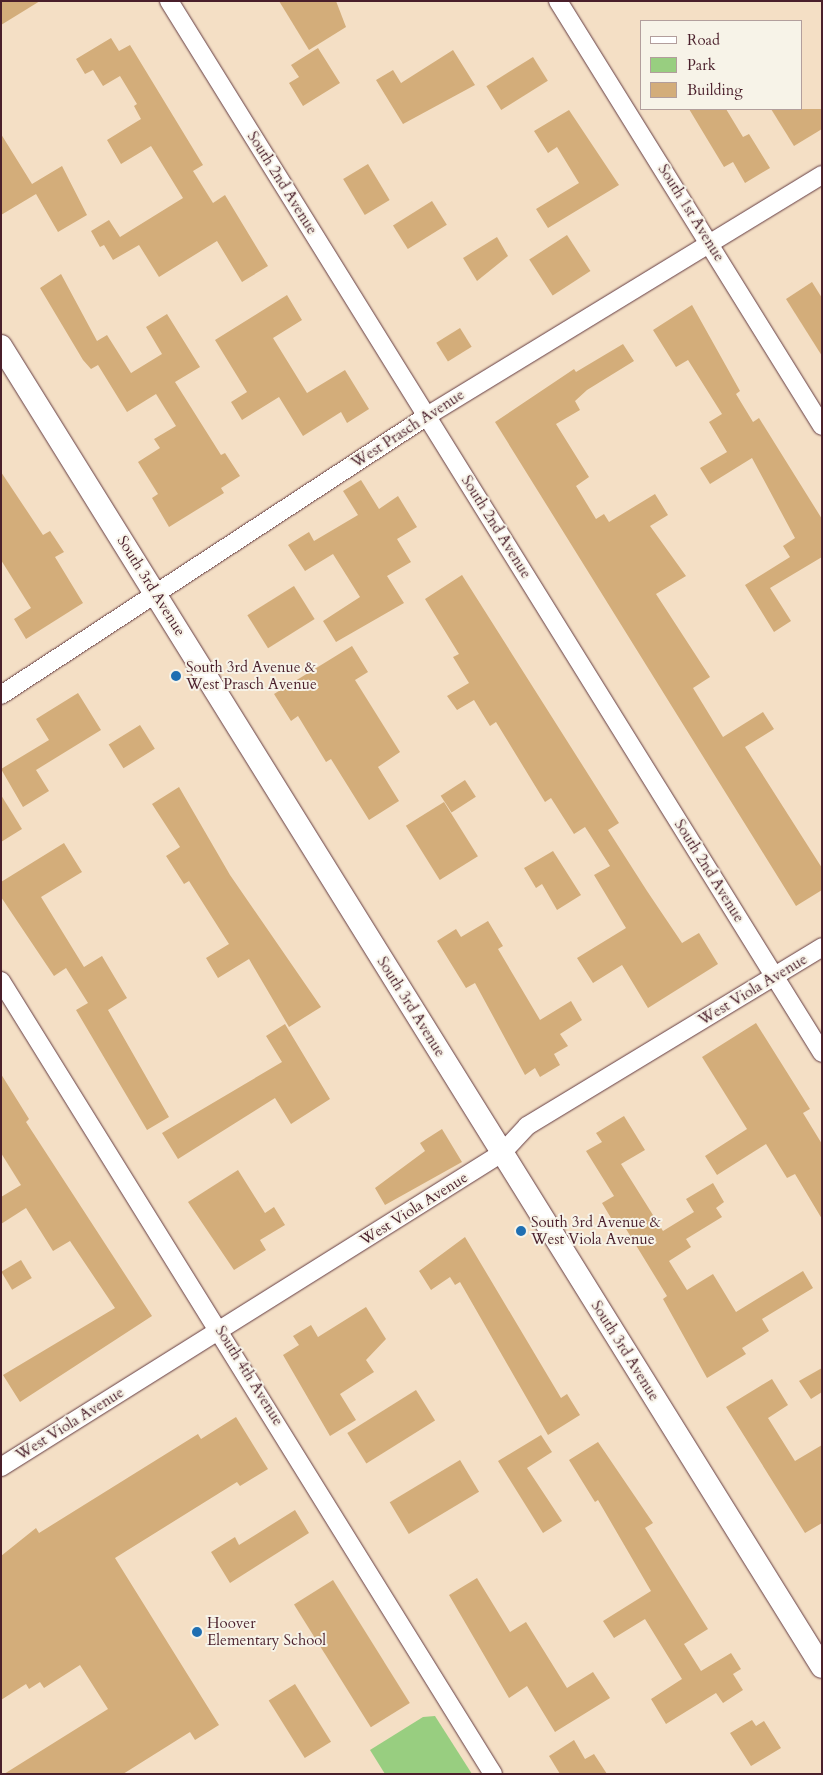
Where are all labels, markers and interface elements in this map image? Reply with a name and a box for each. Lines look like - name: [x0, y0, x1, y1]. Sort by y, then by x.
- legend: [640, 20, 803, 110]
- text: Road: [687, 30, 720, 50]
- text: Park: [687, 55, 716, 75]
- text: Building: [687, 80, 743, 100]
- street label: South 2nd Avenue: [243, 128, 321, 238]
- street label: South 1st Avenue: [654, 161, 728, 265]
- street label: West Prasch Avenue: [348, 386, 468, 472]
- street label: South 2nd Avenue: [457, 472, 535, 582]
- street label: South 3rd Avenue: [113, 533, 189, 639]
- place label: South 3rd Avenue & West Prasch Avenue: [186, 658, 317, 693]
- marker: South 3rd Avenue & West Prasch Avenue: [170, 670, 182, 682]
- street label: South 2nd Avenue: [670, 816, 748, 926]
- street label: West Viola Avenue: [695, 950, 811, 1030]
- street label: South 3rd Avenue: [373, 954, 449, 1060]
- street label: West Viola Avenue: [357, 1169, 471, 1249]
- place label: South 3rd Avenue & West Viola Avenue: [531, 1213, 661, 1248]
- marker: South 3rd Avenue & West Viola Avenue: [515, 1225, 527, 1237]
- street label: South 3rd Avenue: [587, 1298, 663, 1404]
- street label: South 4th Avenue: [211, 1323, 287, 1429]
- street label: West Viola Avenue: [13, 1384, 127, 1464]
- place label: Hoover Elementary School: [207, 1614, 326, 1649]
- marker: Hoover Elementary School: [191, 1626, 203, 1638]

